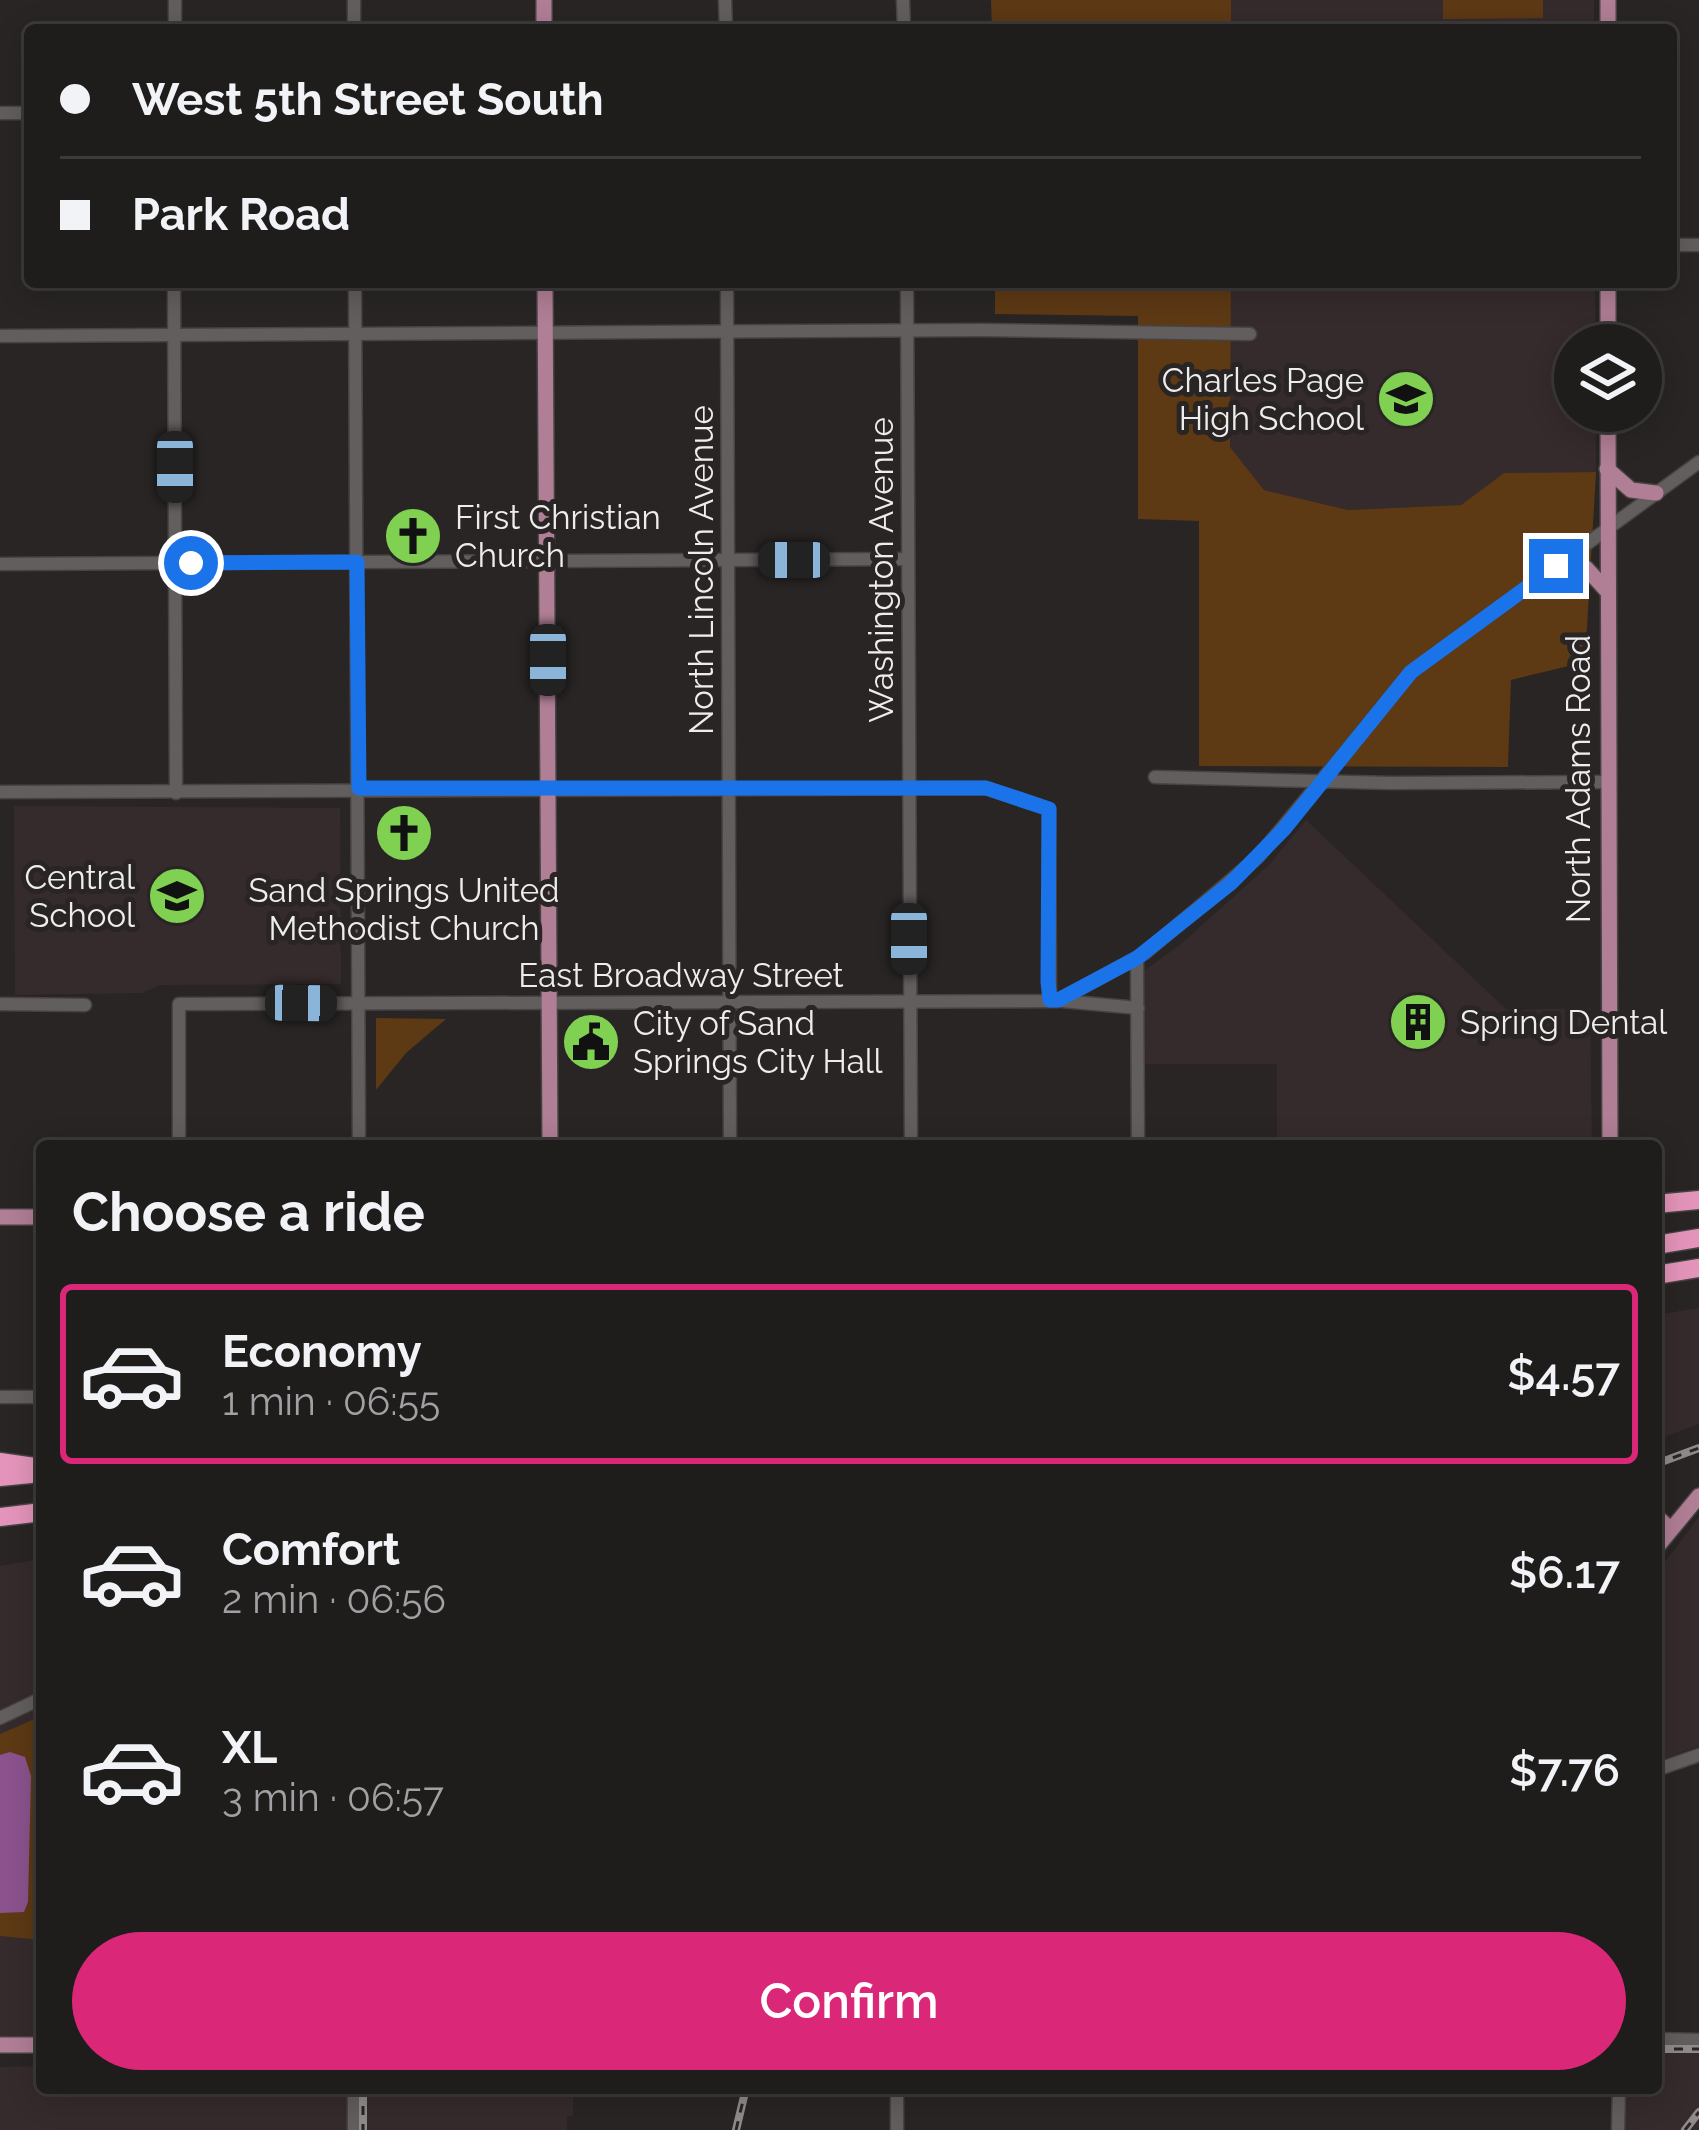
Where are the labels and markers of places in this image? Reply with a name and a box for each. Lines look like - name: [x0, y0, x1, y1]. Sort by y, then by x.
- place label: Charles Page High School: [1162, 361, 1365, 438]
- school or university icon: Charles Page High School: [1375, 368, 1437, 430]
- place label: First Christian Church: [455, 498, 661, 575]
- church icon: First Christian Church: [382, 505, 444, 567]
- church icon: Sand Springs United Methodist Church: [373, 802, 435, 864]
- place label: Central School: [24, 858, 136, 935]
- school or university icon: Central School: [146, 865, 208, 927]
- place label: Sand Springs United Methodist Church: [248, 871, 560, 948]
- building icon: Spring Dental: [1387, 991, 1449, 1053]
- place label: Spring Dental: [1460, 1003, 1668, 1042]
- place label: City of Sand Springs City Hall: [633, 1004, 884, 1081]
- public building icon: City of Sand Springs City Hall: [560, 1011, 622, 1073]

